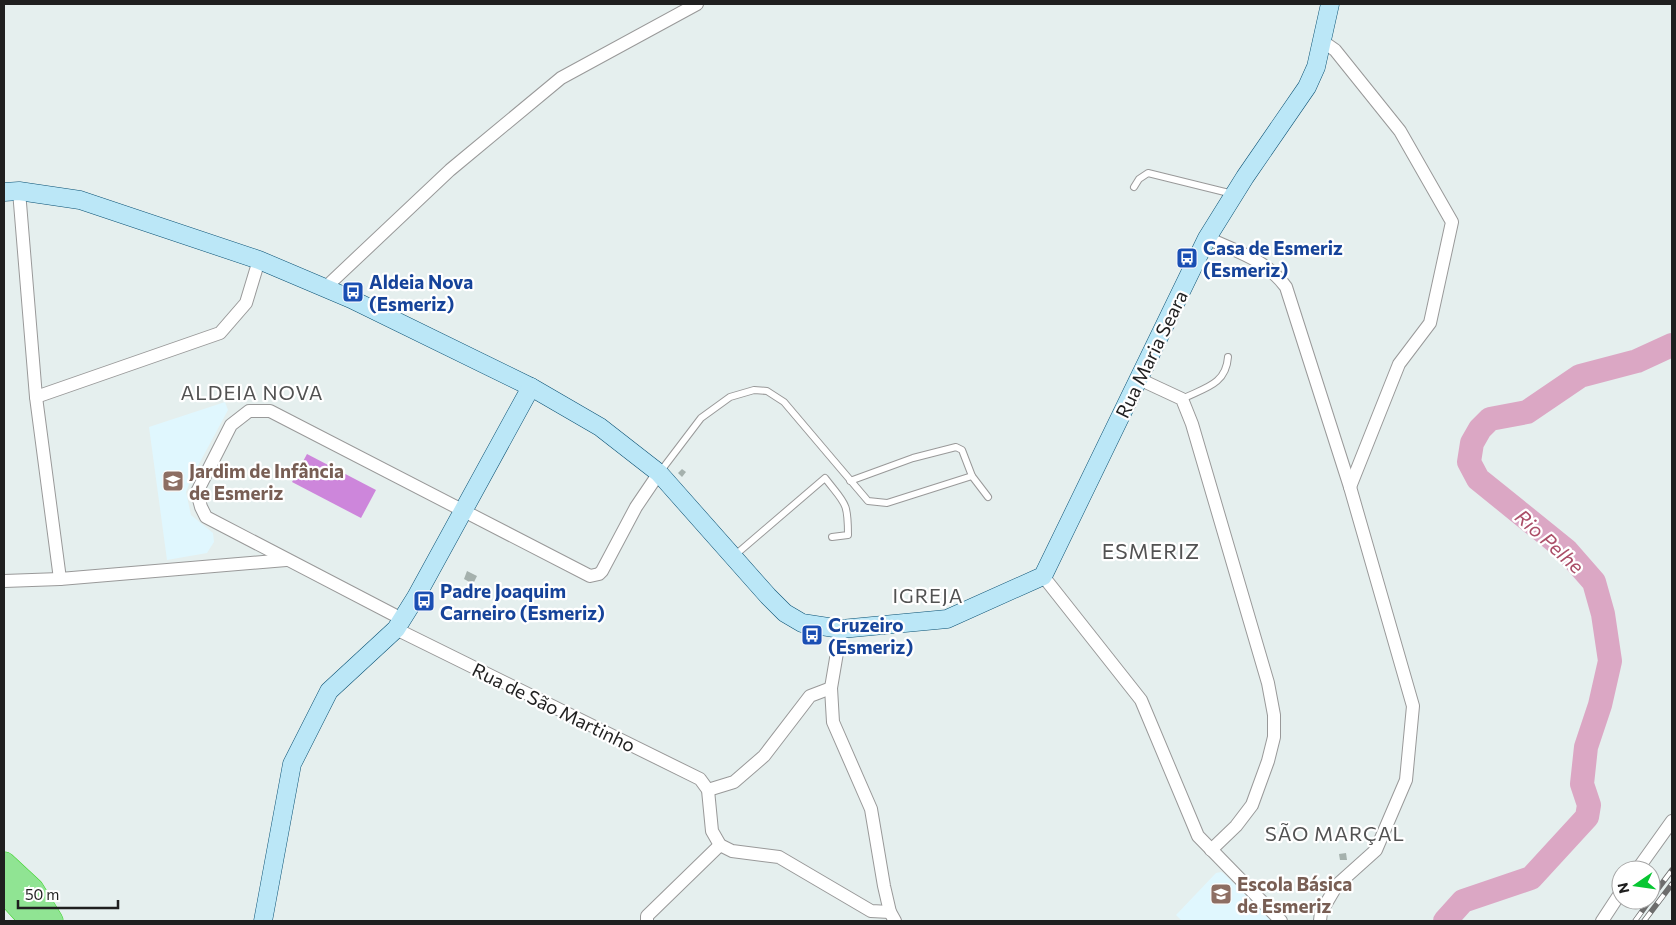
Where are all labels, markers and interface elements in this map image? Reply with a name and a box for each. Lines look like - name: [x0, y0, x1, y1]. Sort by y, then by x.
- place label: Casa de Esmeriz (Esmeriz): [1203, 236, 1343, 281]
- bus stop icon: Casa de Esmeriz (Esmeriz): [1175, 246, 1199, 270]
- place label: Aldeia Nova (Esmeriz): [369, 270, 473, 315]
- bus stop icon: Aldeia Nova (Esmeriz): [341, 280, 365, 304]
- street label: Rua Maria Seara: [1110, 286, 1192, 422]
- district label: ALDEIA NOVA: [180, 380, 324, 404]
- place label: Jardim de Infância de Esmeriz: [189, 459, 344, 504]
- school or university icon: Jardim de Infância de Esmeriz: [161, 469, 185, 493]
- water label: Rio Pelhe: [1511, 504, 1590, 578]
- district label: ESMERIZ: [1102, 538, 1200, 563]
- place label: Padre Joaquim Carneiro (Esmeriz): [440, 579, 605, 624]
- district label: IGREJA: [892, 583, 964, 607]
- bus stop icon: Padre Joaquim Carneiro (Esmeriz): [412, 589, 436, 613]
- place label: Cruzeiro (Esmeriz): [828, 613, 913, 658]
- bus stop icon: Cruzeiro (Esmeriz): [800, 623, 824, 647]
- street label: Rua de São Martinho: [469, 657, 639, 757]
- district label: SÃO MARÇAL: [1265, 821, 1405, 845]
- north arrow: [1611, 860, 1661, 910]
- place label: Escola Básica de Esmeriz: [1237, 872, 1352, 917]
- scale bar: [18, 878, 118, 910]
- text: N: [1613, 881, 1632, 895]
- school or university icon: Escola Básica de Esmeriz: [1209, 882, 1233, 906]
- text: 50 m: [25, 885, 59, 903]

